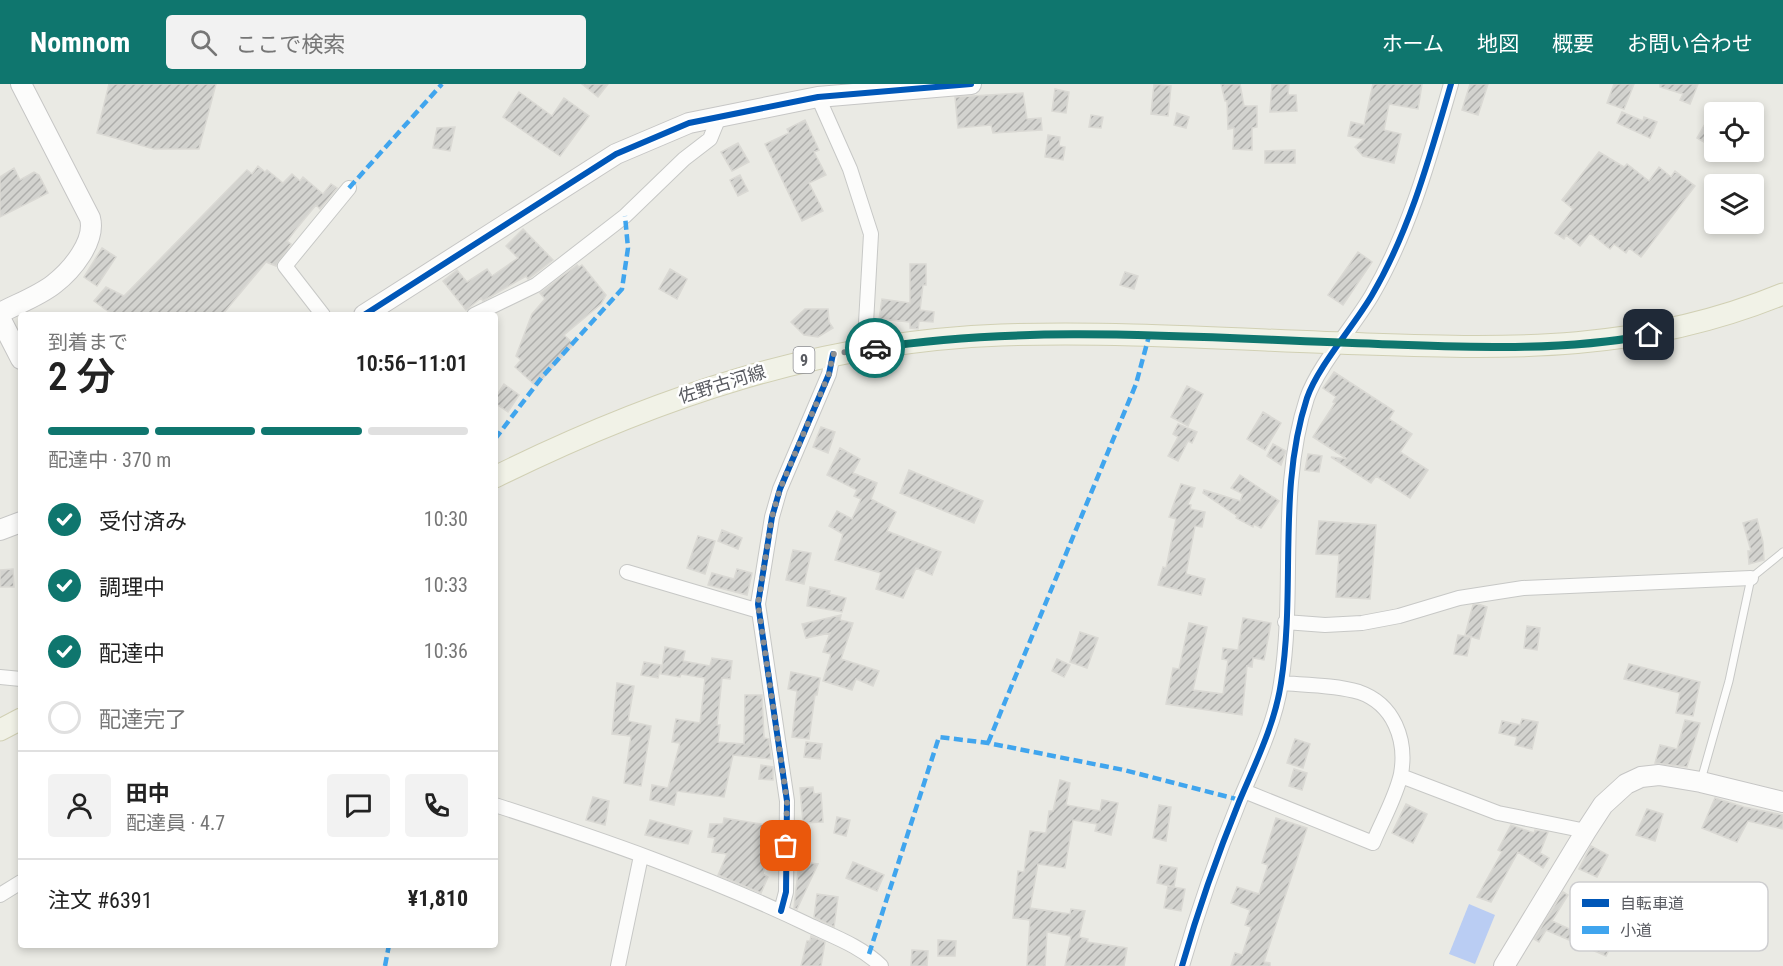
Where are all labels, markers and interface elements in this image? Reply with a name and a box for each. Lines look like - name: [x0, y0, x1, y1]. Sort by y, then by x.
- search box: [166, 15, 586, 69]
- text: Nomnom: [30, 26, 130, 59]
- icon: search: [187, 26, 220, 59]
- text: ここで検索: [235, 32, 345, 57]
- text: ホーム: [1382, 32, 1444, 56]
- text: 地図: [1477, 32, 1519, 56]
- text: 概要: [1552, 32, 1594, 56]
- text: お問い合わせ: [1627, 32, 1753, 56]
- map controls: [1704, 102, 1764, 234]
- button: locate: [1704, 102, 1764, 162]
- button: layers: [1704, 174, 1764, 234]
- pin: [1623, 309, 1674, 360]
- courier: [845, 318, 905, 378]
- icon: home: [1632, 318, 1665, 351]
- text: 到着まで: [48, 330, 128, 354]
- icon: car: [859, 332, 892, 365]
- road number: 9: [794, 347, 814, 373]
- text: 10:56–11:01: [356, 351, 468, 376]
- text: 2 分: [48, 354, 116, 400]
- street label: 佐野古河線: [676, 361, 768, 407]
- text: 配達中 · 370 m: [48, 448, 171, 472]
- icon: check: [48, 503, 81, 536]
- text: 10:30: [424, 507, 468, 531]
- text: 受付済み: [99, 509, 187, 534]
- icon: check: [48, 569, 81, 602]
- text: 10:33: [424, 573, 468, 597]
- text: 調理中: [99, 575, 165, 600]
- icon: check: [48, 635, 81, 668]
- text: 10:36: [424, 639, 468, 663]
- text: 配達中: [99, 641, 165, 666]
- text: 配達完了: [99, 707, 187, 732]
- button: person: [48, 774, 111, 837]
- button: chat: [327, 774, 390, 837]
- button: phone: [405, 774, 468, 837]
- text: 田中: [126, 781, 170, 806]
- text: 配達員 · 4.7: [126, 811, 225, 835]
- pin: [760, 820, 811, 871]
- icon: bag: [769, 829, 802, 862]
- legend: [1570, 882, 1768, 951]
- text: ¥1,810: [408, 886, 468, 911]
- text: 注文 #6391: [48, 888, 153, 913]
- text: 自転車道: [1620, 894, 1684, 913]
- text: 小道: [1620, 921, 1652, 940]

